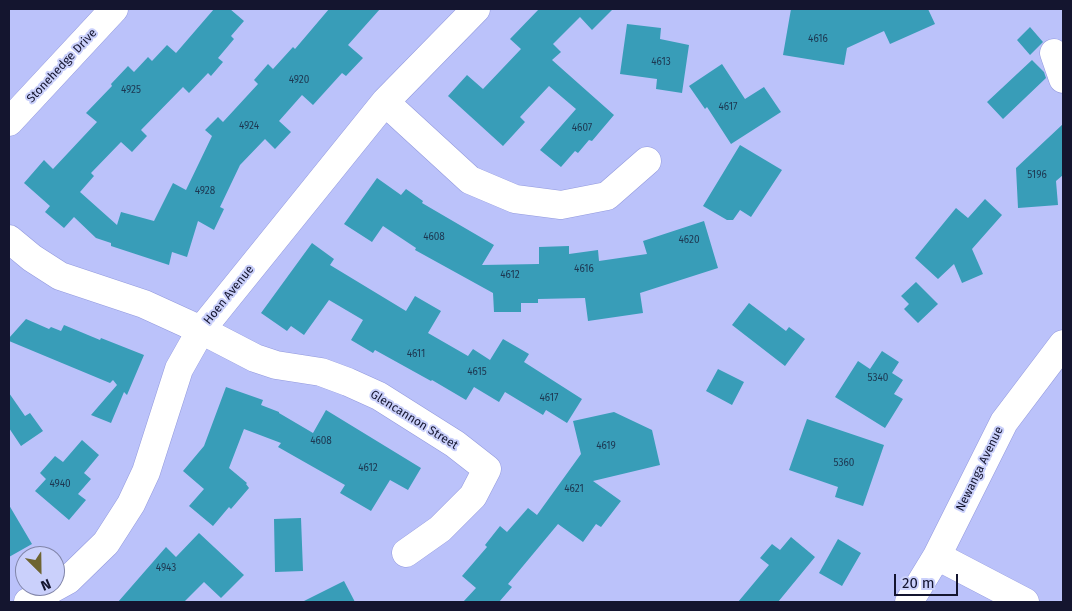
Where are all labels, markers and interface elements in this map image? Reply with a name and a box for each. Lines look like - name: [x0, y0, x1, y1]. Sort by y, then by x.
- street label: Stonehedge Drive: [24, 26, 100, 106]
- house number: 4616: [808, 33, 828, 45]
- house number: 4613: [651, 56, 671, 68]
- house number: 4920: [289, 74, 309, 86]
- house number: 4925: [121, 84, 141, 96]
- house number: 4617: [719, 101, 737, 113]
- house number: 4924: [239, 120, 259, 132]
- house number: 4607: [572, 122, 592, 134]
- house number: 5196: [1027, 169, 1047, 181]
- house number: 4928: [195, 185, 215, 197]
- house number: 4608: [423, 231, 445, 243]
- house number: 4620: [678, 234, 700, 246]
- street label: Hoen Avenue: [201, 263, 257, 327]
- house number: 4616: [574, 263, 594, 275]
- house number: 4612: [500, 269, 520, 281]
- house number: 4611: [407, 348, 425, 360]
- house number: 4615: [467, 366, 487, 378]
- house number: 5340: [868, 372, 888, 384]
- street label: Glencannon Street: [368, 387, 460, 453]
- house number: 4617: [540, 392, 558, 404]
- street label: Newanga Avenue: [953, 424, 1007, 514]
- house number: 4608: [310, 435, 332, 447]
- house number: 4619: [596, 440, 616, 452]
- house number: 5360: [834, 457, 854, 469]
- house number: 4612: [358, 462, 378, 474]
- house number: 4940: [49, 478, 71, 490]
- house number: 4621: [564, 483, 584, 495]
- north arrow: [15, 546, 65, 596]
- house number: 4943: [156, 562, 176, 574]
- scale bar: [897, 564, 961, 596]
- text: 20 m: [902, 574, 935, 592]
- text: N: [38, 575, 53, 594]

